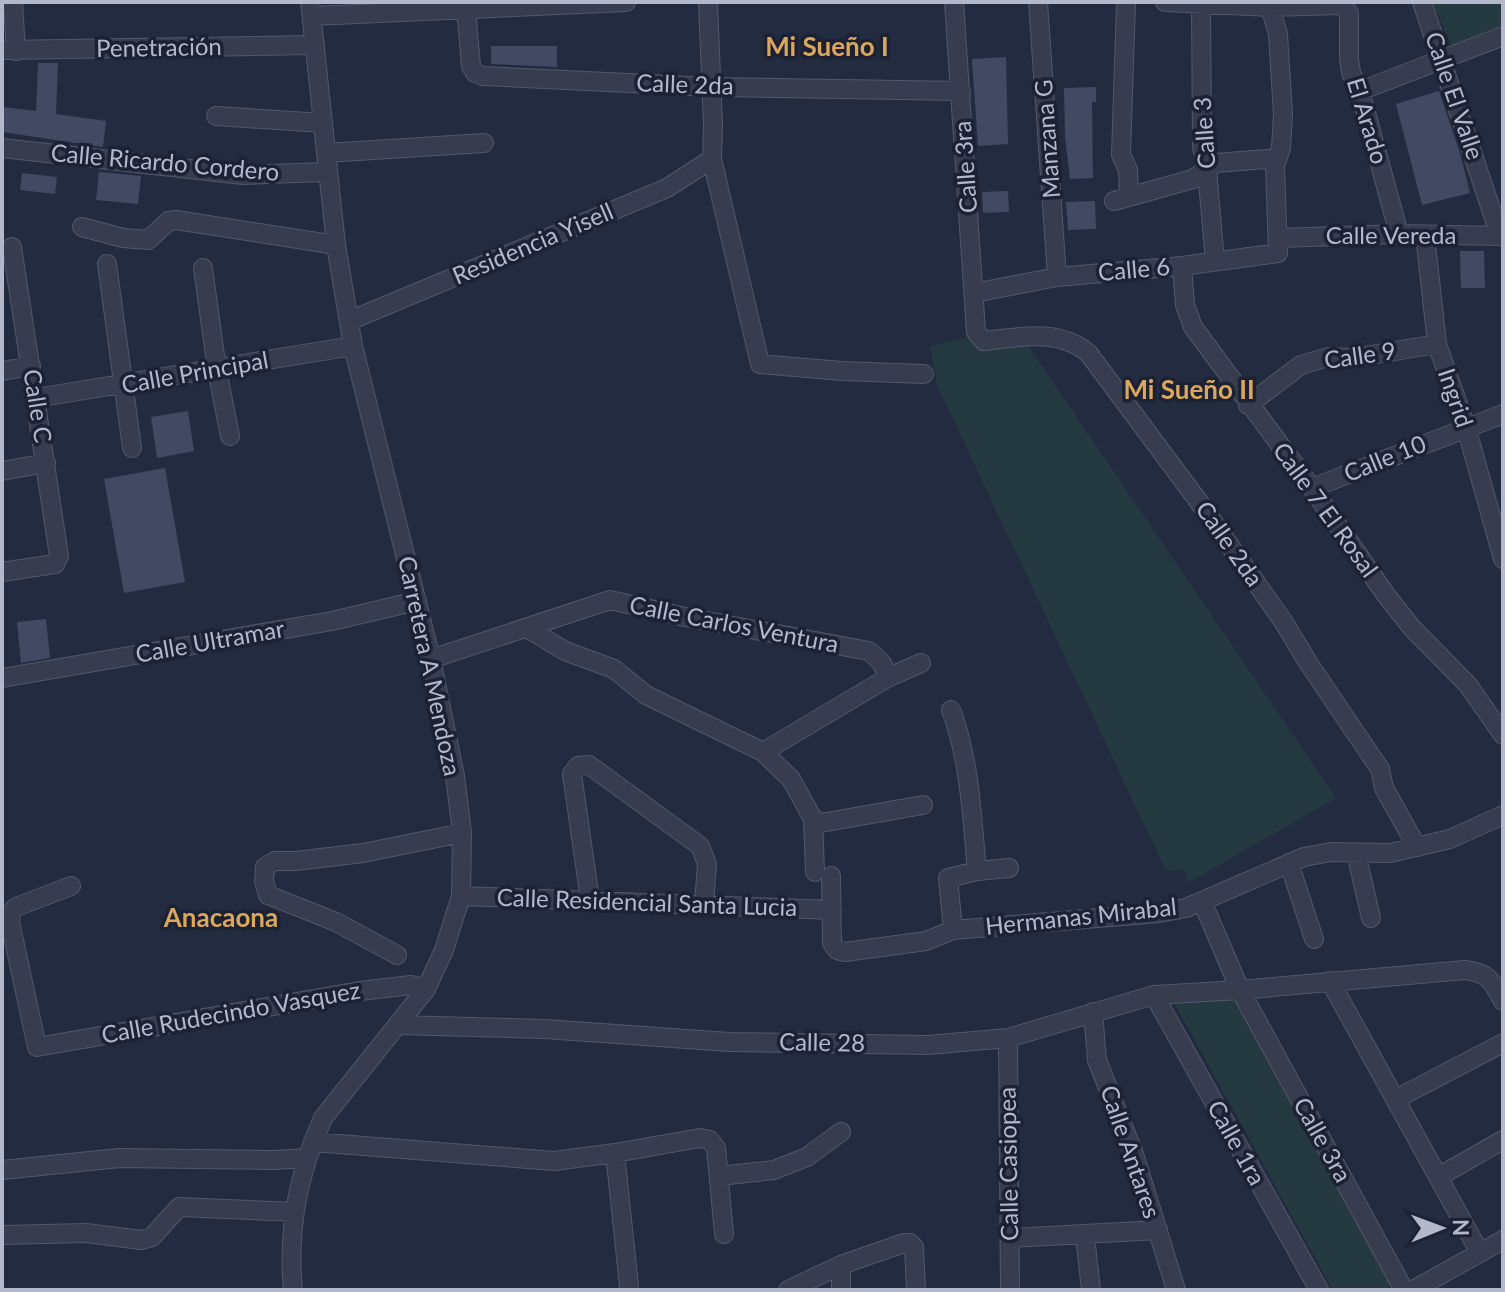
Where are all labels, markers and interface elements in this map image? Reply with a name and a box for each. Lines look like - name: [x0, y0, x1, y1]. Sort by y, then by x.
- street label: Calle El Valle: [1420, 28, 1491, 163]
- district label: Mi Sueño I: [765, 30, 889, 62]
- street label: Penetración: [96, 31, 222, 62]
- street label: Calle 2da: [636, 67, 734, 100]
- street label: El Arado: [1342, 74, 1395, 167]
- street label: Manzana G: [1028, 79, 1065, 199]
- street label: Calle 3: [1187, 96, 1220, 170]
- street label: Calle 3ra: [947, 120, 982, 214]
- street label: Calle Ricardo Cordero: [50, 137, 281, 186]
- street label: Residencia Yisell: [448, 196, 617, 290]
- street label: Calle Vereda: [1326, 220, 1456, 249]
- street label: Calle 6: [1097, 251, 1171, 286]
- street label: Calle 9: [1322, 335, 1397, 374]
- street label: Calle Principal: [119, 344, 270, 399]
- street label: Ingrid: [1433, 364, 1480, 431]
- street label: Calle C: [18, 367, 59, 445]
- district label: Mi Sueño II: [1123, 373, 1255, 405]
- street label: Calle 10: [1339, 428, 1430, 487]
- street label: Calle 7 El Rosal: [1268, 436, 1385, 582]
- street label: Calle 2da: [1190, 495, 1270, 591]
- street label: Carretera A Mendoza: [393, 553, 468, 778]
- street label: Calle Carlos Ventura: [627, 589, 841, 658]
- street label: Calle Ultramar: [133, 613, 287, 668]
- street label: Calle Residencial Santa Lucia: [496, 882, 798, 921]
- street label: Hermanas Mirabal: [984, 891, 1178, 940]
- district label: Anacaona: [163, 901, 278, 933]
- street label: Calle Rudecindo Vasquez: [99, 974, 363, 1049]
- street label: Calle 28: [779, 1026, 865, 1057]
- street label: Calle Antares: [1095, 1081, 1168, 1222]
- street label: Calle Casiopea: [992, 1087, 1023, 1241]
- street label: Calle 3ra: [1288, 1092, 1358, 1187]
- street label: Calle 1ra: [1202, 1095, 1272, 1190]
- north arrow: [1401, 1188, 1481, 1268]
- text: N: [1448, 1219, 1475, 1236]

